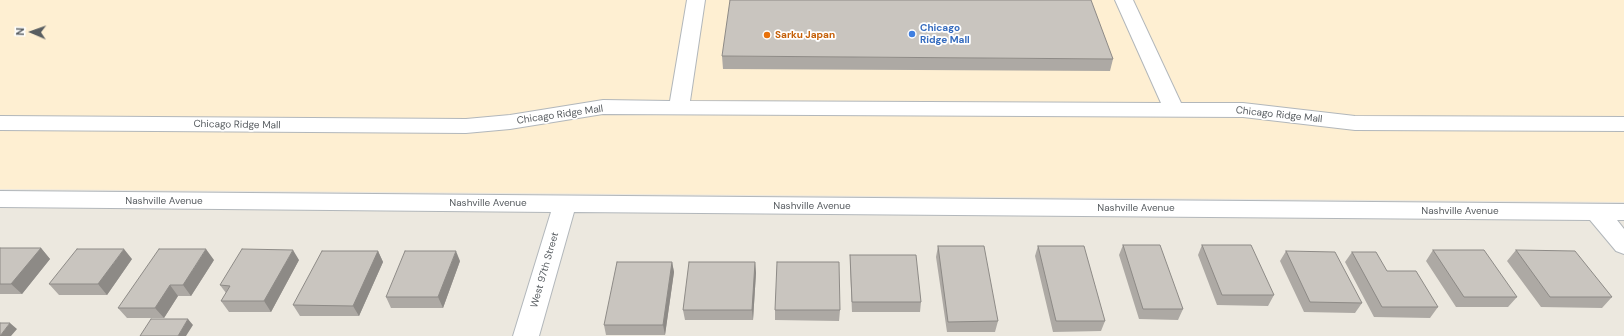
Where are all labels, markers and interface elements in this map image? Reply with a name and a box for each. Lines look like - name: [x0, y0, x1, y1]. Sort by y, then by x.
- north arrow: [12, 12, 52, 52]
- place label: Chicago Ridge Mall: [920, 22, 970, 46]
- text: N: [13, 27, 27, 36]
- place label: Sarku Japan: [775, 29, 835, 41]
- marker: Chicago Ridge Mall: [907, 29, 917, 39]
- marker: Sarku Japan: [762, 30, 772, 40]
- street label: Chicago Ridge Mall: [516, 103, 604, 127]
- street label: Chicago Ridge Mall: [1235, 104, 1323, 126]
- street label: Chicago Ridge Mall: [193, 118, 281, 132]
- street label: Nashville Avenue: [125, 195, 203, 207]
- street label: Nashville Avenue: [449, 197, 527, 209]
- street label: Nashville Avenue: [773, 200, 851, 212]
- street label: Nashville Avenue: [1097, 202, 1175, 214]
- street label: Nashville Avenue: [1421, 205, 1499, 217]
- street label: West 97th Street: [528, 231, 562, 309]

